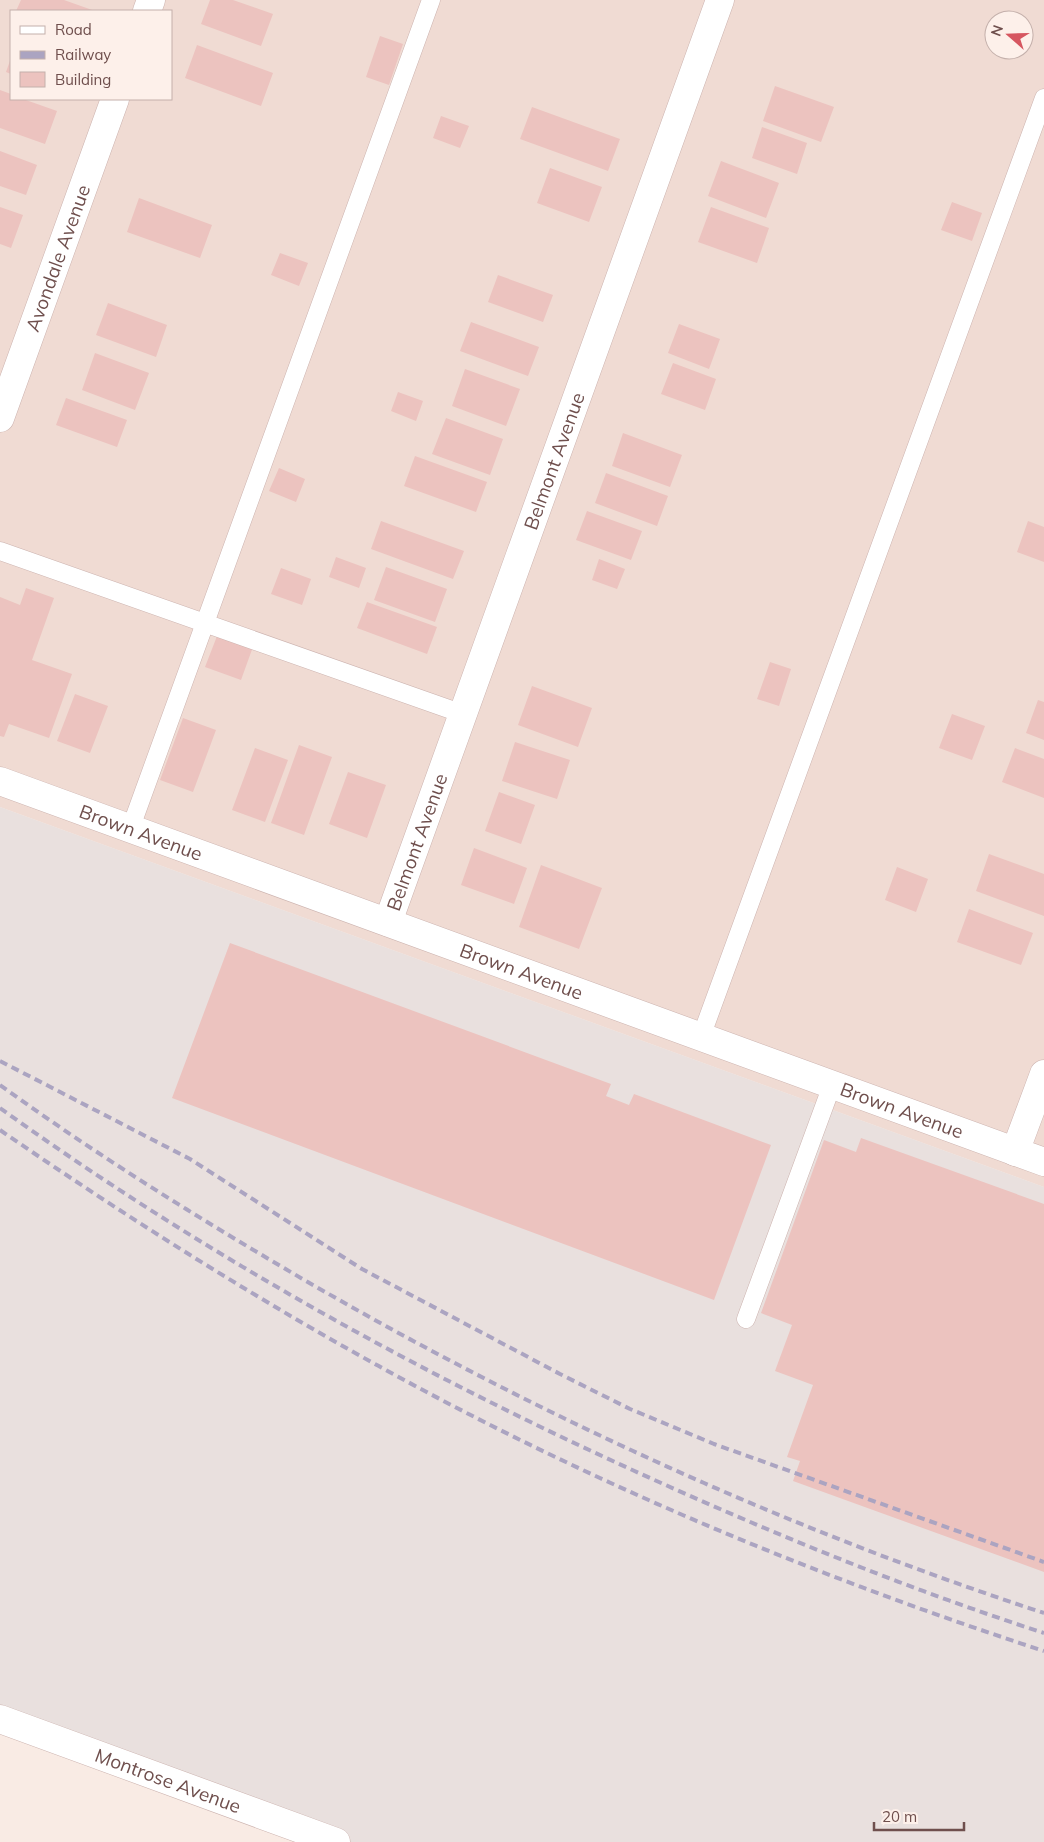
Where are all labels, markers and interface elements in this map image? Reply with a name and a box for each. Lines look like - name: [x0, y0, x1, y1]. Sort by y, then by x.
- legend: [10, 10, 172, 100]
- north arrow: [984, 10, 1034, 60]
- text: Road: [55, 20, 92, 39]
- text: N: [987, 23, 1007, 39]
- text: Railway: [55, 45, 111, 64]
- text: Building: [55, 70, 111, 89]
- street label: Avondale Avenue: [20, 181, 95, 335]
- street label: Belmont Avenue: [518, 389, 590, 533]
- street label: Belmont Avenue: [381, 770, 453, 914]
- street label: Brown Avenue: [76, 799, 206, 866]
- street label: Brown Avenue: [457, 938, 586, 1005]
- street label: Brown Avenue: [837, 1077, 967, 1144]
- street label: Montrose Avenue: [92, 1743, 244, 1818]
- scale bar: [874, 1800, 964, 1832]
- text: 20 m: [882, 1807, 917, 1826]

